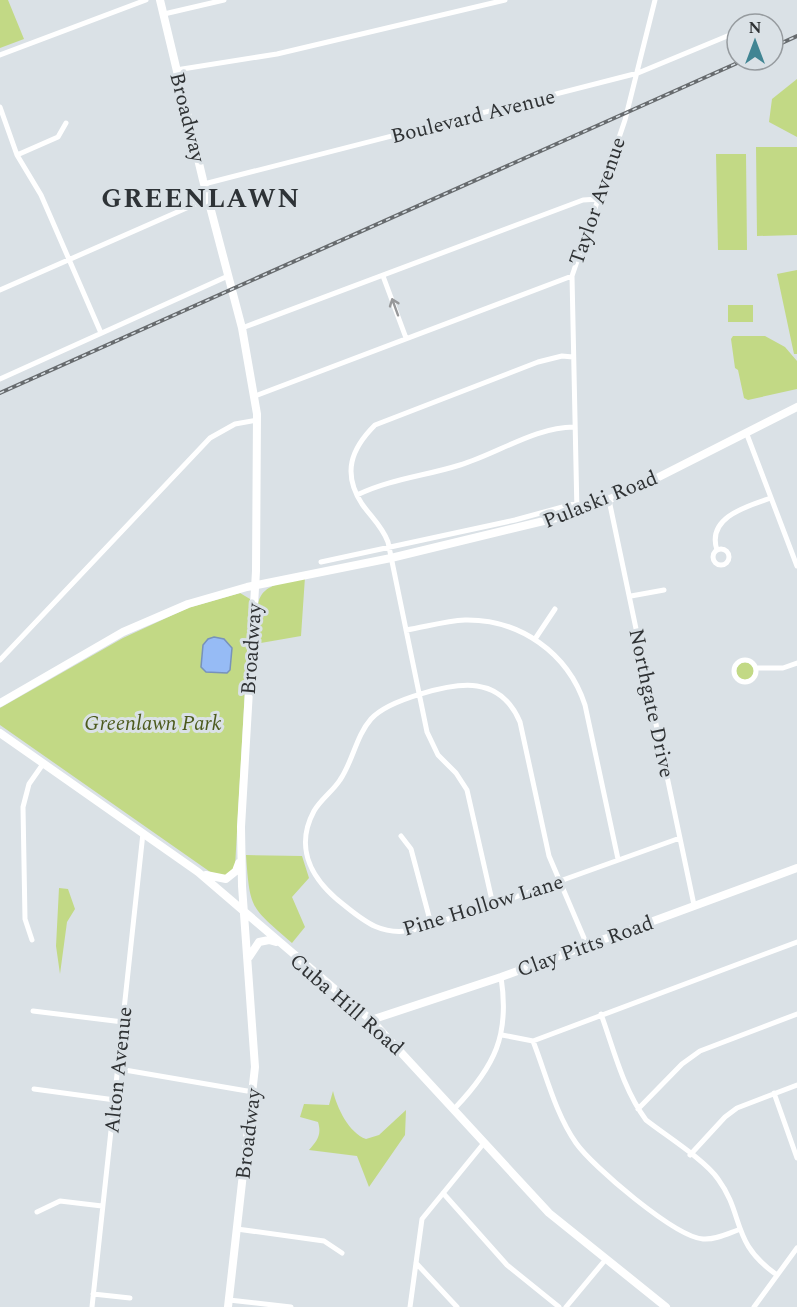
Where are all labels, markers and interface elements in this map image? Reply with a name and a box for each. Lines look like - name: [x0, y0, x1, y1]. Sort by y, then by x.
- north arrow: [725, 12, 785, 72]
- text: N: [748, 16, 762, 40]
- street label: Broadway: [160, 69, 214, 166]
- street label: Boulevard Avenue: [388, 81, 559, 153]
- street label: Taylor Avenue: [561, 133, 635, 270]
- district label: GREENLAWN: [101, 178, 301, 220]
- one-way arrow: [388, 298, 399, 317]
- street label: Pulaski Road: [538, 462, 663, 537]
- street label: Broadway: [233, 601, 271, 696]
- street label: Northgate Drive: [620, 626, 682, 781]
- park label: Greenlawn Park: [84, 708, 222, 740]
- street label: Pine Hollow Lane: [399, 866, 568, 946]
- street label: Clay Pitts Road: [512, 907, 658, 987]
- street label: Cuba Hill Road: [282, 946, 411, 1064]
- street label: Alton Avenue: [96, 1005, 142, 1135]
- street label: Broadway: [228, 1086, 271, 1182]

